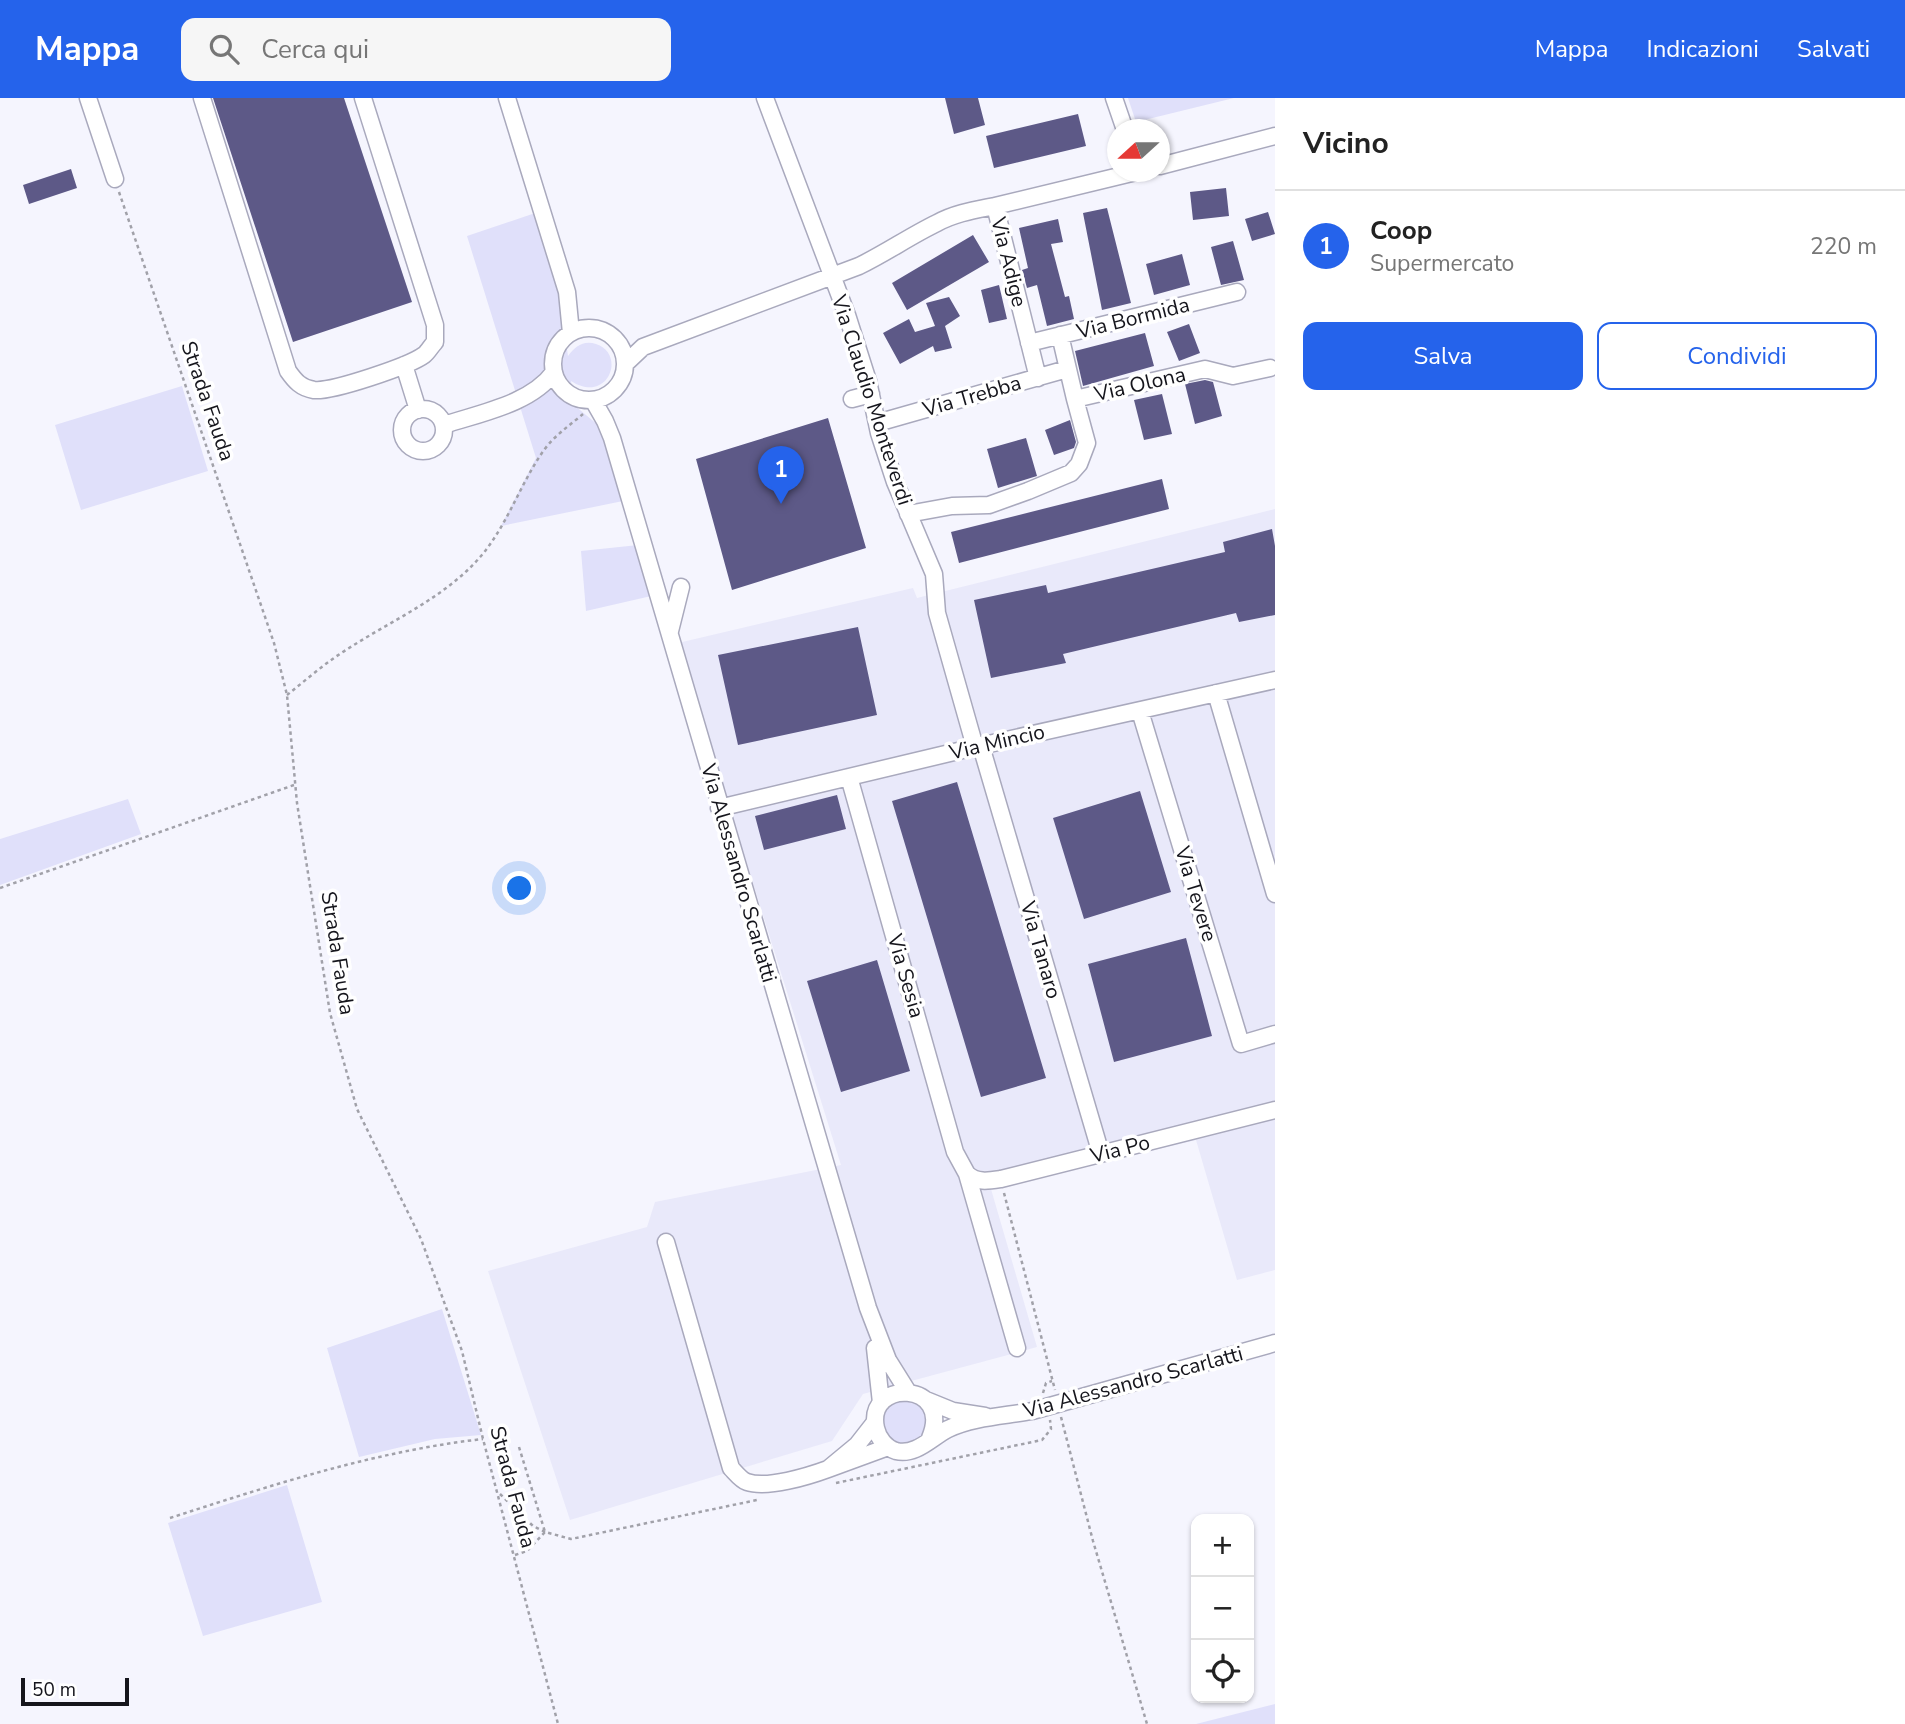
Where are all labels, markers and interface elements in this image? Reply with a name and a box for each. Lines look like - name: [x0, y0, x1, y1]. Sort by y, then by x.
- search box: [181, 18, 671, 81]
- text: Mappa: [35, 27, 139, 72]
- icon: search: [205, 30, 243, 68]
- text: Cerca qui: [261, 32, 369, 67]
- text: Mappa: [1535, 33, 1609, 65]
- text: Indicazioni: [1647, 33, 1759, 65]
- text: Salvati: [1797, 33, 1870, 65]
- north arrow: [1107, 119, 1170, 182]
- text: Vicino: [1303, 123, 1389, 164]
- street label: Via Adige: [984, 213, 1034, 310]
- text: Coop: [1370, 213, 1432, 248]
- text: 1: [1319, 231, 1333, 262]
- text: 220 m: [1810, 231, 1877, 262]
- text: Supermercato: [1370, 248, 1514, 279]
- street label: Via Claudio Monteverdi: [824, 290, 919, 509]
- street label: Via Bormida: [1073, 290, 1192, 346]
- button: Salva: [1303, 322, 1583, 390]
- button: Condividi: [1597, 322, 1877, 390]
- street label: Strada Fauda: [174, 337, 242, 465]
- street label: Via Olona: [1091, 360, 1188, 408]
- street label: Via Trebba: [919, 369, 1024, 424]
- pin: 1: [758, 446, 804, 504]
- street label: Via Mincio: [946, 717, 1047, 767]
- street label: Via Alessandro Scarlatti: [694, 759, 784, 986]
- street label: Via Tevere: [1168, 842, 1224, 945]
- your location: [502, 871, 536, 905]
- street label: Strada Fauda: [314, 889, 362, 1017]
- street label: Via Tanaro: [1013, 897, 1068, 1002]
- street label: Via Sesia: [880, 930, 931, 1021]
- street label: Via Po: [1086, 1128, 1153, 1170]
- street label: Via Alessandro Scarlatti: [1019, 1339, 1246, 1425]
- street label: Strada Fauda: [483, 1423, 543, 1551]
- map controls: [1191, 1514, 1254, 1703]
- button: +: [1191, 1514, 1254, 1577]
- button: −: [1191, 1577, 1254, 1640]
- button: locate: [1191, 1640, 1254, 1703]
- scale bar: [21, 1675, 130, 1707]
- text: 50 m: [32, 1677, 76, 1703]

